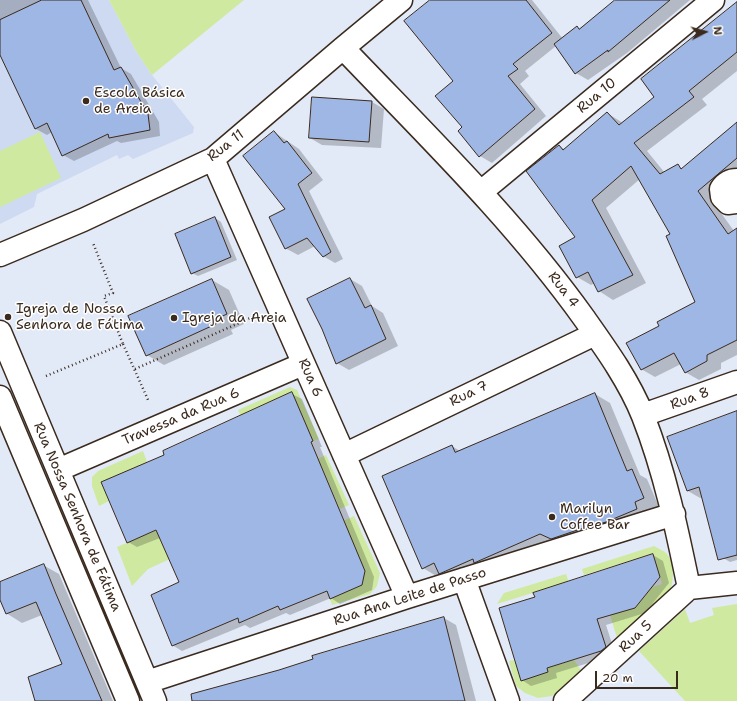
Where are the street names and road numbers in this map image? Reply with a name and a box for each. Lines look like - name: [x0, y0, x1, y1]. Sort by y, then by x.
- street label: Rua 10: [574, 75, 620, 117]
- street label: Rua 11: [204, 126, 248, 166]
- street label: Rua 4: [544, 269, 582, 311]
- street label: Rua 6: [294, 356, 326, 400]
- street label: Rua 7: [447, 378, 491, 410]
- street label: Rua 8: [668, 384, 712, 414]
- street label: Travessa da Rua 6: [120, 385, 242, 449]
- street label: Rua Nossa Senhora de Fátima: [29, 420, 125, 614]
- street label: Rua Ana Leite de Passo: [332, 564, 488, 630]
- street label: Rua 5: [616, 617, 656, 657]

